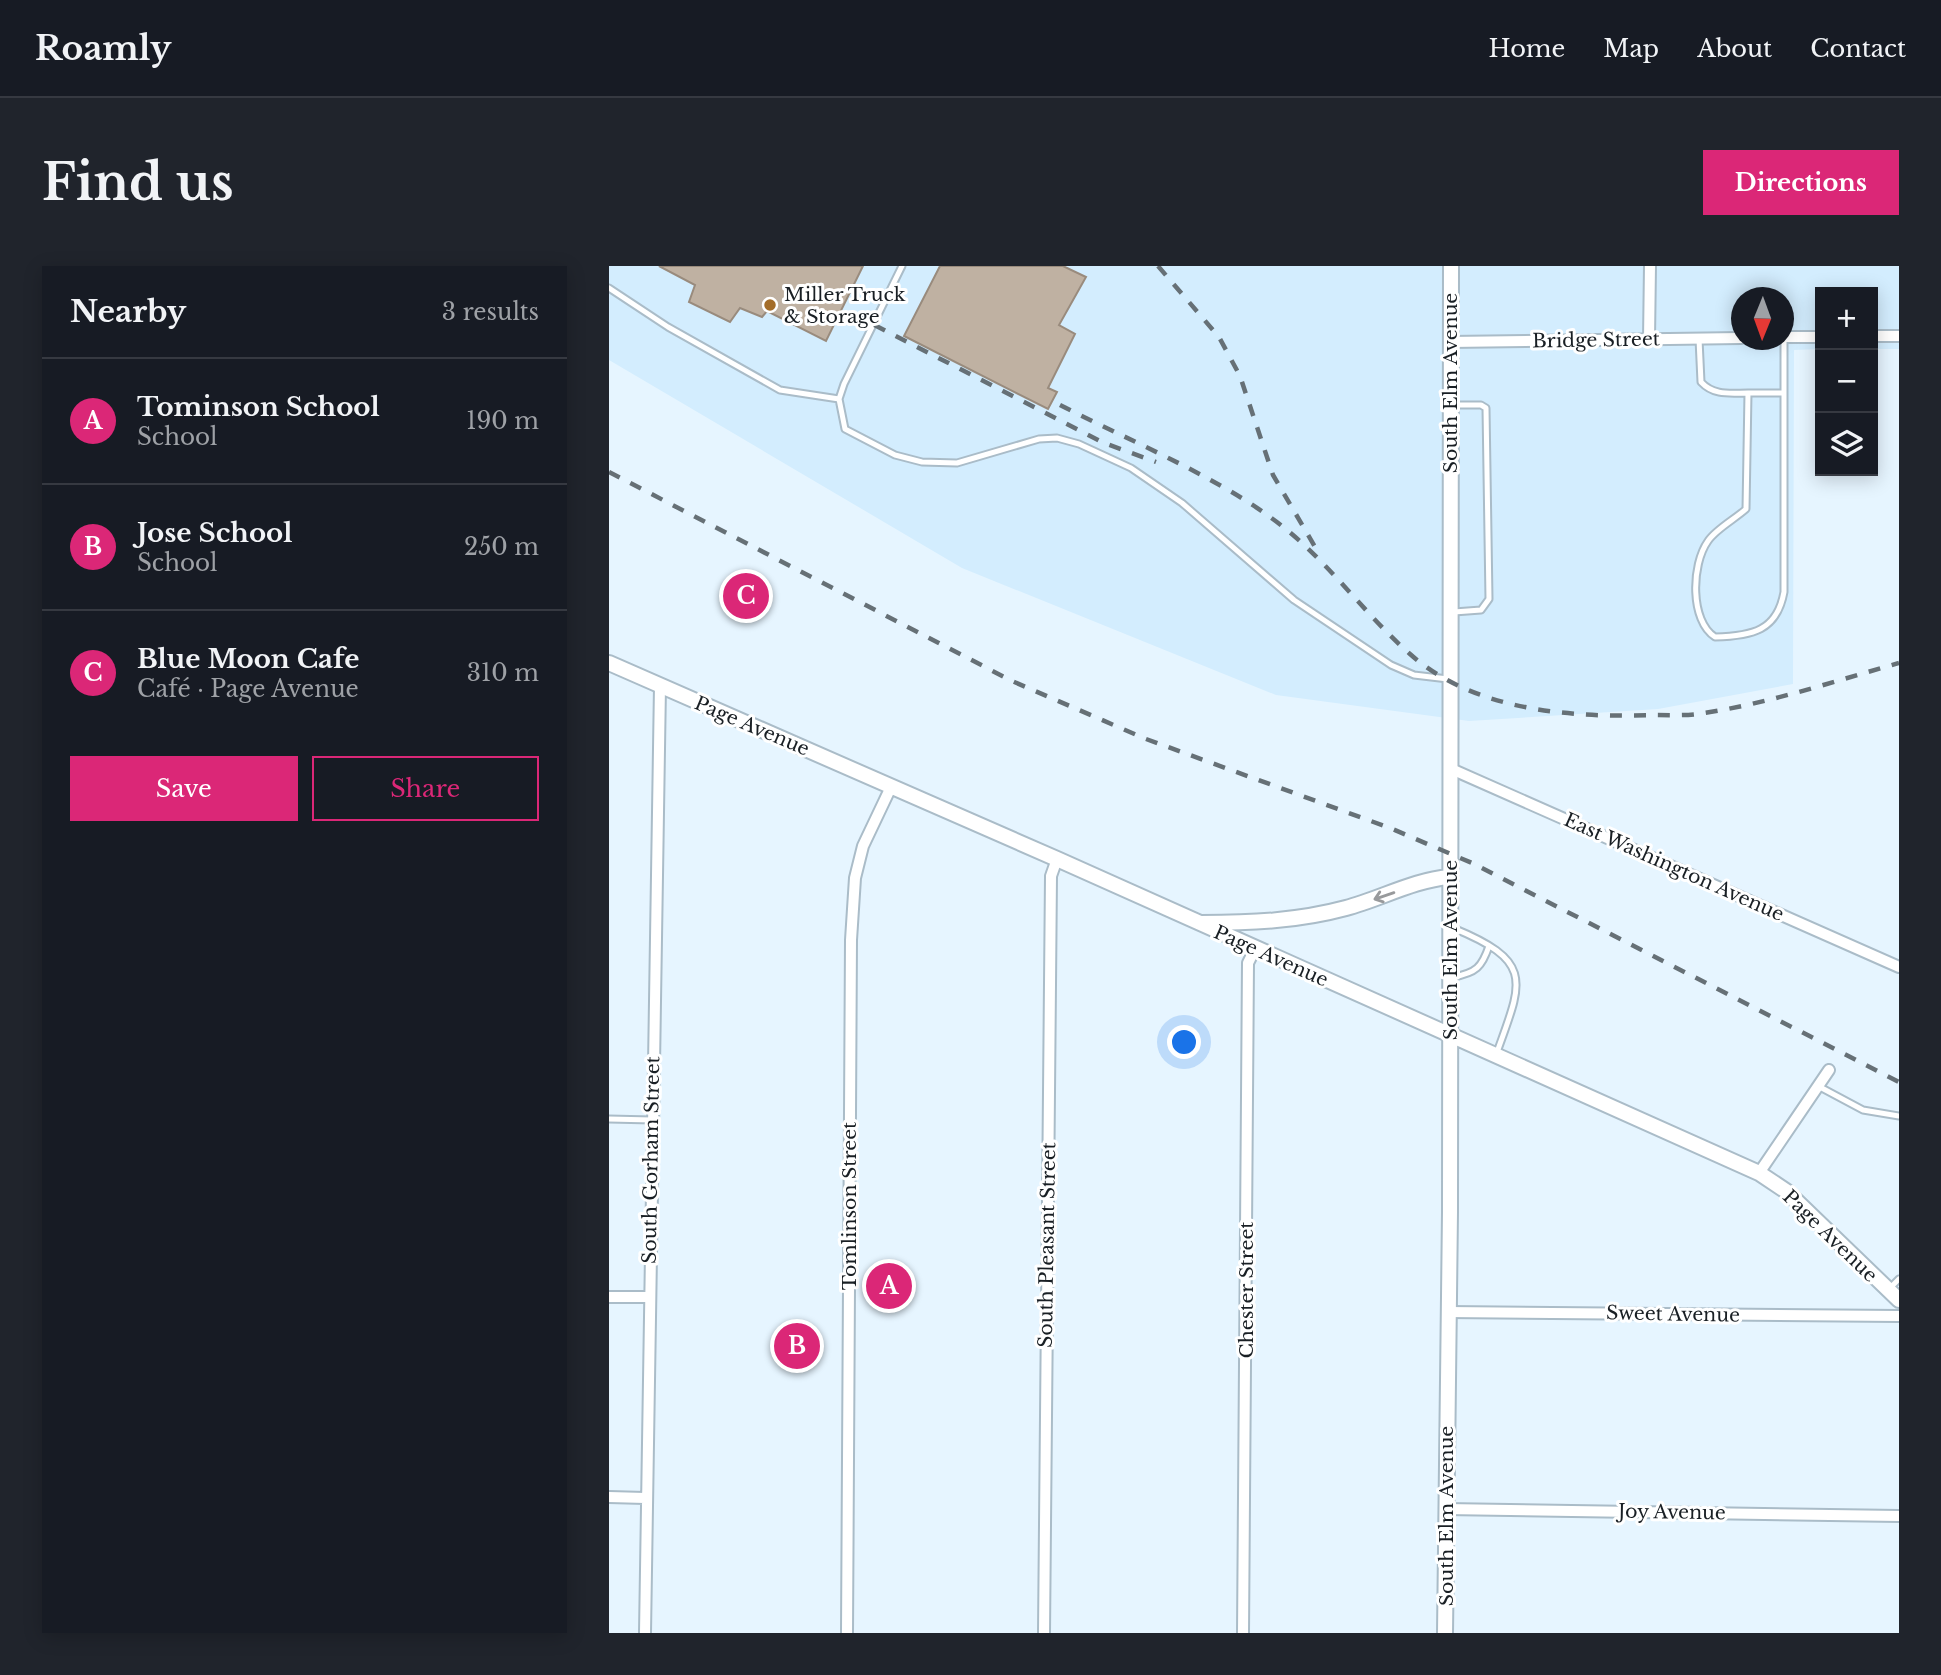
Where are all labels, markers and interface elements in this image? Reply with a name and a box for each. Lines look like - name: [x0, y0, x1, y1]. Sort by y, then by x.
- text: Roamly: [35, 28, 171, 69]
- text: Home: [1489, 34, 1565, 63]
- text: Map: [1603, 34, 1659, 63]
- text: About: [1697, 34, 1772, 63]
- text: Contact: [1810, 34, 1906, 63]
- button: Directions: [1703, 150, 1899, 215]
- text: Find us: [42, 152, 234, 213]
- place label: Miller Truck & Storage: [784, 283, 906, 328]
- north arrow: [1731, 287, 1794, 350]
- map controls: [1815, 287, 1878, 476]
- button: +: [1815, 287, 1878, 350]
- text: Nearby: [70, 293, 186, 330]
- street label: South Elm Avenue: [1439, 293, 1462, 473]
- marker: Miller Truck & Storage: [762, 297, 778, 313]
- text: 3 results: [442, 298, 539, 326]
- street label: Bridge Street: [1532, 327, 1661, 353]
- button: −: [1815, 350, 1878, 413]
- text: Tominson School: [137, 391, 380, 423]
- text: A: [84, 407, 102, 435]
- text: 190 m: [466, 407, 539, 435]
- button: layers: [1815, 413, 1878, 476]
- text: School: [137, 423, 218, 451]
- text: Jose School: [137, 517, 292, 549]
- text: B: [84, 533, 102, 561]
- text: 250 m: [464, 533, 539, 561]
- text: School: [137, 549, 218, 577]
- pin: C: [723, 570, 769, 622]
- text: Blue Moon Cafe: [137, 643, 359, 675]
- text: C: [84, 659, 102, 687]
- text: 310 m: [467, 659, 539, 687]
- text: Café · Page Avenue: [137, 675, 359, 703]
- street label: Page Avenue: [691, 691, 813, 761]
- button: Save: [70, 756, 298, 821]
- button: Share: [312, 756, 539, 821]
- street label: East Washington Avenue: [1560, 808, 1788, 926]
- street label: South Elm Avenue: [1439, 860, 1462, 1040]
- one-way arrow: [1373, 890, 1395, 903]
- street label: Page Avenue: [1210, 921, 1332, 991]
- your location: [1167, 1025, 1201, 1059]
- street label: South Gorham Street: [638, 1055, 664, 1264]
- street label: Tomlinson Street: [838, 1121, 861, 1290]
- street label: South Pleasant Street: [1034, 1141, 1060, 1348]
- street label: Page Avenue: [1778, 1185, 1882, 1287]
- street label: Chester Street: [1235, 1221, 1258, 1359]
- pin: A: [866, 1260, 912, 1312]
- street label: Sweet Avenue: [1606, 1301, 1740, 1327]
- pin: B: [774, 1320, 820, 1372]
- street label: South Elm Avenue: [1435, 1426, 1458, 1606]
- street label: Joy Avenue: [1615, 1500, 1726, 1524]

